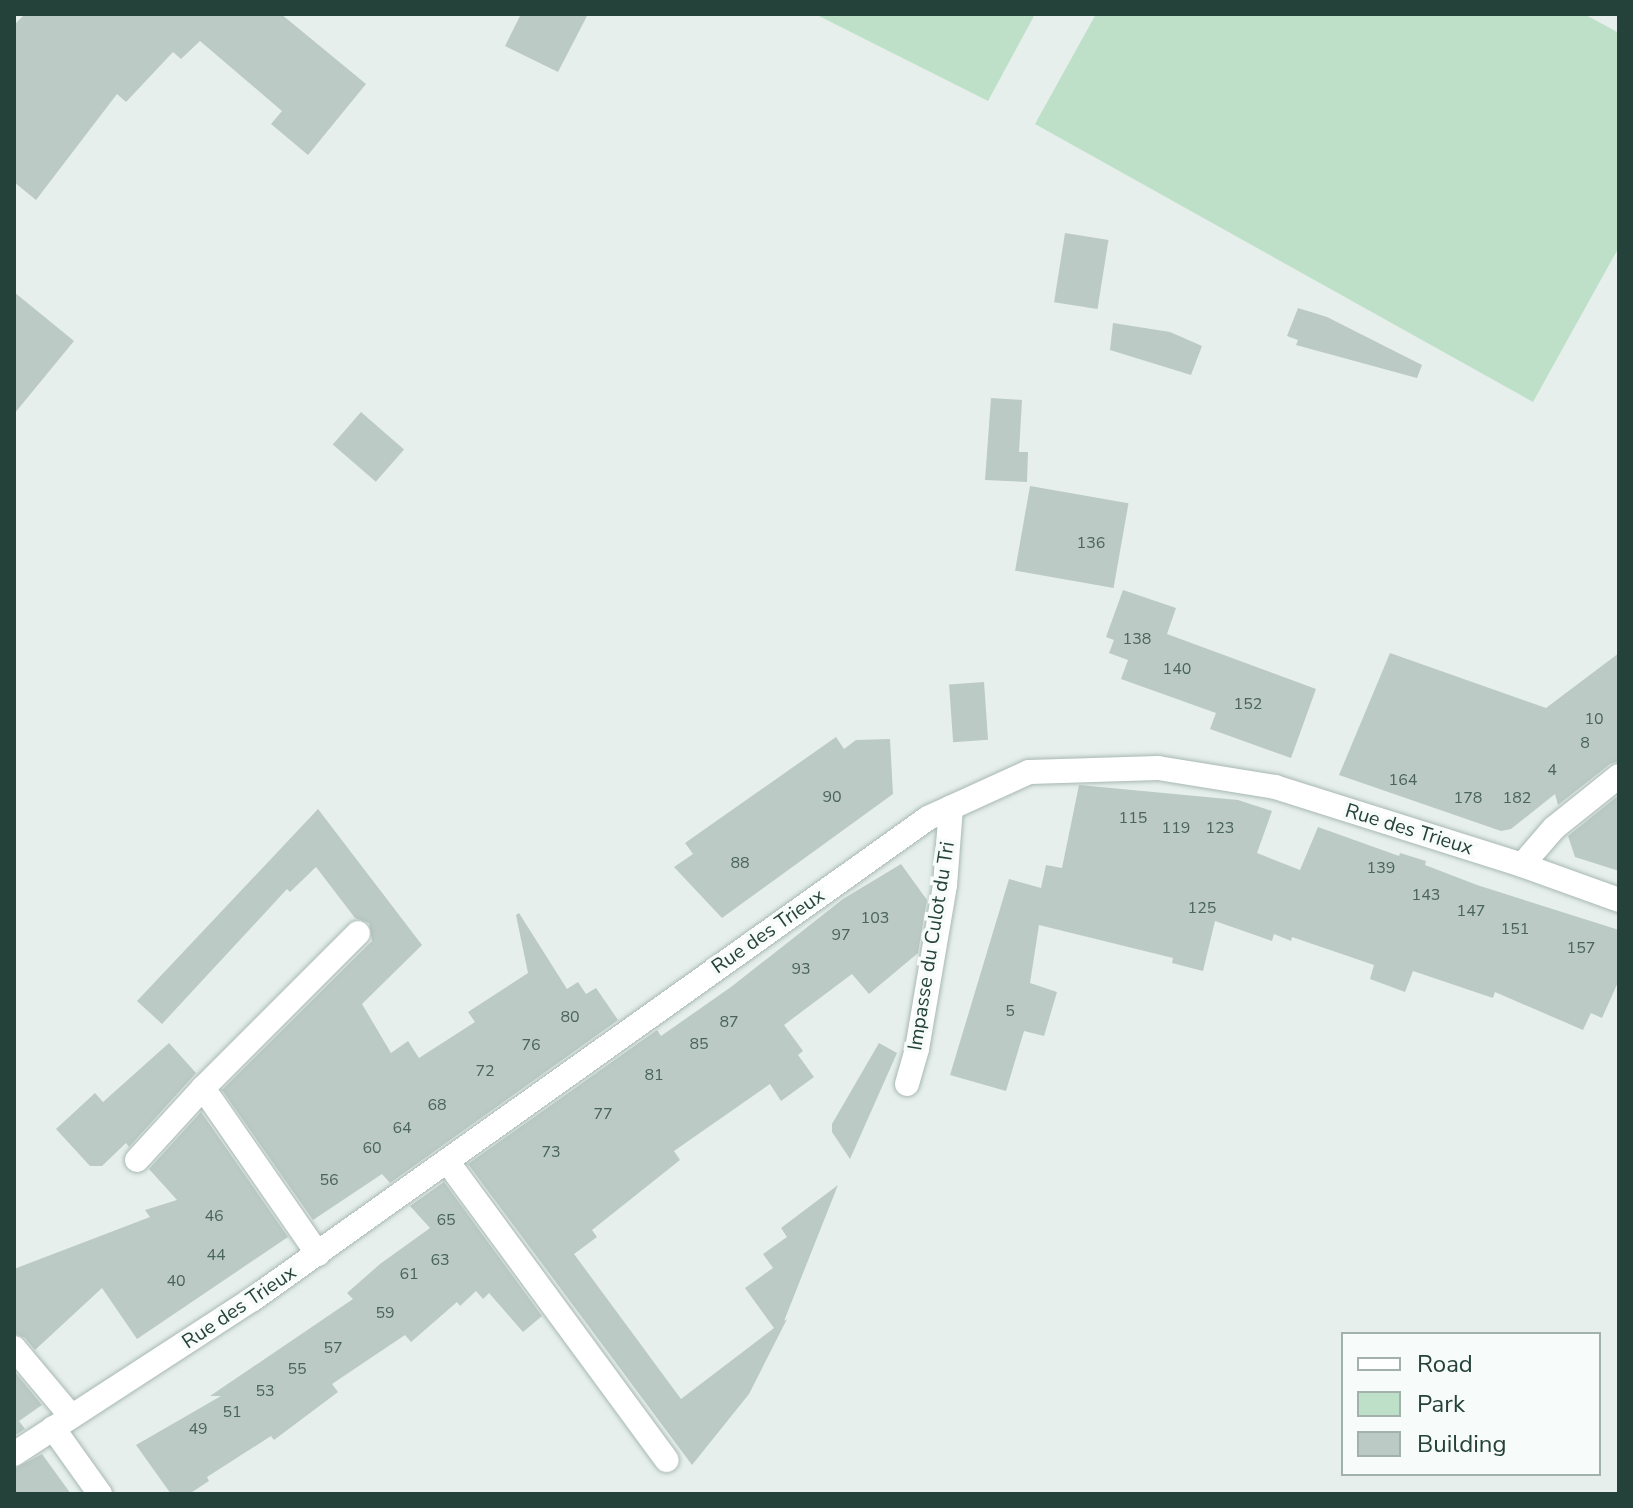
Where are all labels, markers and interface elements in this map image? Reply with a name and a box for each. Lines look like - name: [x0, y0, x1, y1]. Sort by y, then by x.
- house number: 136: [1077, 533, 1105, 553]
- house number: 138: [1123, 629, 1151, 649]
- house number: 140: [1163, 659, 1191, 679]
- house number: 152: [1234, 694, 1262, 714]
- house number: 10: [1584, 709, 1604, 729]
- house number: 8: [1580, 733, 1590, 753]
- house number: 4: [1547, 760, 1557, 780]
- house number: 164: [1389, 770, 1417, 790]
- house number: 90: [822, 787, 842, 807]
- house number: 178: [1454, 788, 1482, 808]
- house number: 182: [1503, 788, 1531, 808]
- street label: Rue des Trieux: [1342, 798, 1476, 860]
- house number: 115: [1119, 808, 1147, 828]
- house number: 119: [1162, 818, 1190, 838]
- house number: 123: [1206, 818, 1234, 838]
- street label: Impasse du Culot du Tri: [903, 840, 959, 1052]
- house number: 88: [730, 853, 750, 873]
- house number: 139: [1367, 858, 1395, 878]
- street label: Rue des Trieux: [707, 883, 829, 979]
- house number: 143: [1412, 885, 1440, 905]
- house number: 125: [1188, 898, 1216, 918]
- house number: 147: [1457, 901, 1485, 921]
- house number: 103: [861, 908, 889, 928]
- house number: 151: [1501, 919, 1529, 939]
- house number: 97: [831, 925, 851, 945]
- house number: 157: [1567, 938, 1595, 958]
- house number: 93: [791, 959, 811, 979]
- house number: 5: [1005, 1001, 1015, 1021]
- house number: 80: [560, 1007, 580, 1027]
- house number: 87: [719, 1012, 739, 1032]
- house number: 85: [689, 1034, 709, 1054]
- house number: 76: [521, 1035, 541, 1055]
- house number: 72: [475, 1061, 495, 1081]
- house number: 81: [644, 1065, 664, 1085]
- house number: 68: [427, 1095, 447, 1115]
- house number: 77: [593, 1104, 613, 1124]
- house number: 64: [392, 1118, 412, 1138]
- house number: 60: [362, 1138, 382, 1158]
- house number: 73: [541, 1142, 561, 1162]
- house number: 56: [319, 1170, 339, 1190]
- house number: 46: [204, 1206, 224, 1226]
- house number: 65: [436, 1210, 456, 1230]
- house number: 44: [206, 1245, 226, 1265]
- house number: 63: [430, 1250, 450, 1270]
- street label: Rue des Trieux: [178, 1260, 300, 1354]
- house number: 61: [399, 1264, 419, 1284]
- house number: 40: [166, 1271, 186, 1291]
- house number: 59: [375, 1303, 395, 1323]
- legend: [1341, 1332, 1601, 1476]
- house number: 57: [323, 1338, 343, 1358]
- text: Road: [1417, 1348, 1473, 1380]
- house number: 55: [287, 1359, 307, 1379]
- house number: 53: [255, 1381, 275, 1401]
- text: Park: [1417, 1388, 1465, 1420]
- house number: 51: [222, 1402, 242, 1422]
- house number: 49: [188, 1419, 208, 1439]
- text: Building: [1417, 1428, 1507, 1460]

